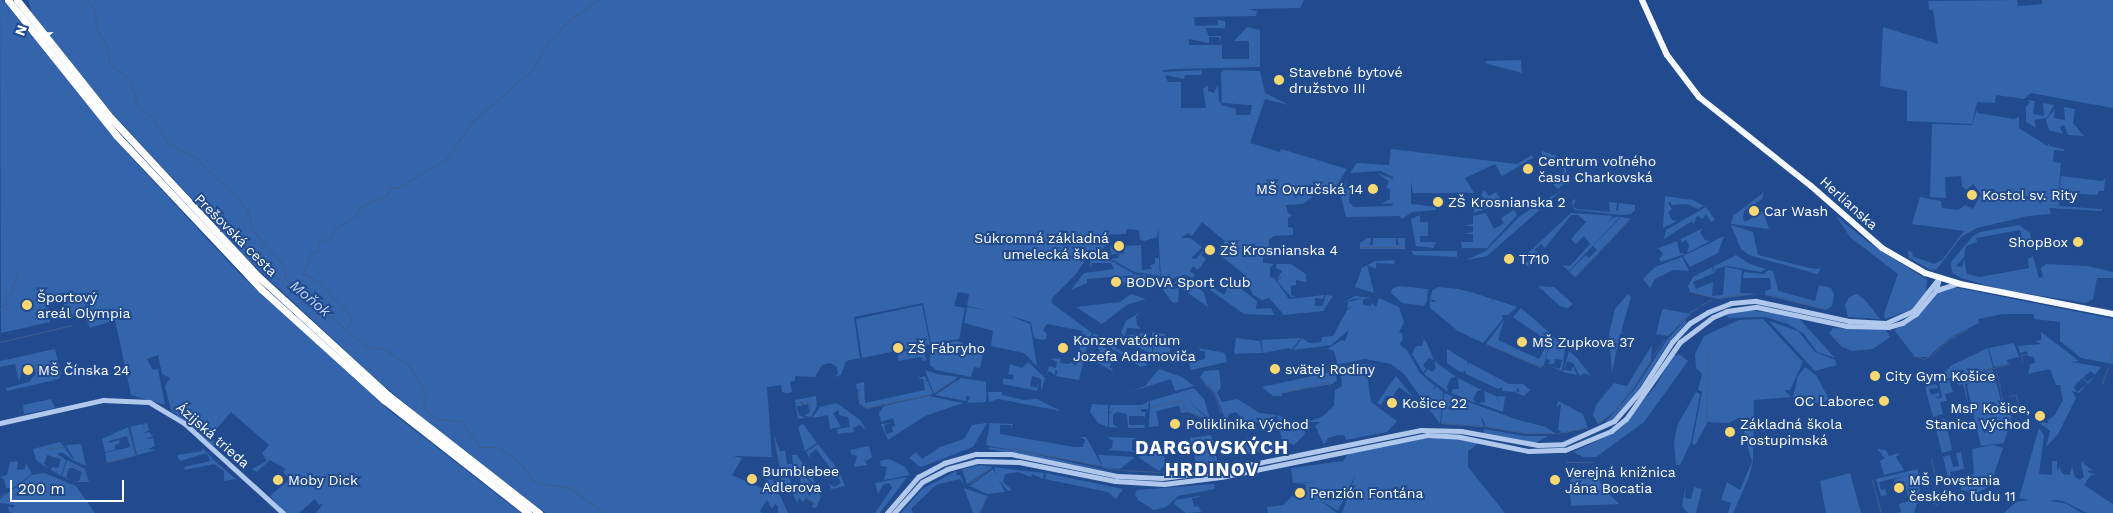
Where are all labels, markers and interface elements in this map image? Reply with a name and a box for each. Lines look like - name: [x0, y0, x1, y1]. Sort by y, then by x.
- north arrow: [10, 10, 60, 60]
- text: N: [12, 23, 30, 38]
- place label: Stavebné bytové družstvo III: [1289, 64, 1403, 96]
- marker: Stavebné bytové družstvo III: [1273, 74, 1285, 86]
- place label: Centrum voľného času Charkovská: [1538, 153, 1656, 186]
- marker: Centrum voľného času Charkovská: [1522, 163, 1534, 175]
- street label: Herlianska: [1817, 173, 1881, 233]
- place label: MŠ Ovručská 14: [1255, 181, 1363, 197]
- marker: MŠ Ovručská 14: [1367, 183, 1379, 195]
- place label: Kostol sv. Rity: [1982, 187, 2078, 203]
- marker: Kostol sv. Rity: [1966, 189, 1978, 201]
- street label: Prešovská cesta: [191, 190, 281, 280]
- place label: ZŠ Krosnianska 2: [1448, 194, 1566, 210]
- marker: ZŠ Krosnianska 2: [1432, 196, 1444, 208]
- place label: Car Wash: [1764, 203, 1829, 219]
- marker: Car Wash: [1748, 205, 1760, 217]
- place label: Súkromná základná umelecká škola: [974, 230, 1109, 262]
- place label: ShopBox: [2009, 234, 2068, 250]
- marker: ShopBox: [2072, 236, 2084, 248]
- marker: Súkromná základná umelecká škola: [1113, 240, 1125, 252]
- place label: ZŠ Krosnianska 4: [1220, 242, 1338, 258]
- marker: ZŠ Krosnianska 4: [1204, 244, 1216, 256]
- place label: T710: [1519, 251, 1549, 267]
- marker: T710: [1503, 253, 1515, 265]
- place label: BODVA Sport Club: [1126, 274, 1251, 290]
- marker: BODVA Sport Club: [1110, 276, 1122, 288]
- water label: Moňok: [286, 277, 334, 321]
- place label: Športový areál Olympia: [37, 289, 131, 322]
- marker: Športový areál Olympia: [21, 299, 33, 311]
- place label: Konzervatórium Jozefa Adamoviča: [1073, 332, 1197, 364]
- place label: MŠ Zupkova 37: [1532, 334, 1635, 350]
- marker: MŠ Zupkova 37: [1516, 336, 1528, 348]
- place label: ZŠ Fábryho: [908, 340, 985, 356]
- marker: ZŠ Fábryho: [892, 342, 904, 354]
- marker: Konzervatórium Jozefa Adamoviča: [1057, 342, 1069, 354]
- place label: svätej Rodiny: [1285, 361, 1375, 377]
- place label: MŠ Čínska 24: [38, 362, 130, 378]
- marker: svätej Rodiny: [1269, 363, 1281, 375]
- marker: MŠ Čínska 24: [22, 364, 34, 376]
- place label: City Gym Košice: [1885, 368, 1996, 384]
- marker: City Gym Košice: [1869, 370, 1881, 382]
- place label: OC Laborec: [1794, 393, 1874, 409]
- place label: Košice 22: [1402, 395, 1467, 411]
- marker: OC Laborec: [1878, 395, 1890, 407]
- marker: Košice 22: [1386, 397, 1398, 409]
- street label: Ázijská trieda: [173, 398, 253, 472]
- place label: MsP Košice, Stanica Východ: [1924, 400, 2030, 432]
- marker: MsP Košice, Stanica Východ: [2034, 410, 2046, 422]
- place label: Poliklinika Východ: [1186, 416, 1310, 432]
- place label: Základná škola Postupimská: [1740, 416, 1843, 448]
- marker: Poliklinika Východ: [1168, 417, 1182, 431]
- marker: Základná škola Postupimská: [1724, 426, 1736, 438]
- district label: DARGOVSKÝCH HRDINOV: [1134, 437, 1290, 481]
- place label: Bumblebee Adlerova: [762, 463, 839, 496]
- place label: Verejná knižnica Jána Bocatia: [1565, 464, 1676, 497]
- scale bar: [12, 470, 126, 502]
- place label: Moby Dick: [288, 472, 358, 488]
- place label: MŠ Povstania českého ľudu 11: [1909, 472, 2016, 504]
- marker: Bumblebee Adlerova: [746, 473, 758, 485]
- marker: Moby Dick: [272, 474, 284, 486]
- marker: Verejná knižnica Jána Bocatia: [1549, 474, 1561, 486]
- text: 200 m: [18, 480, 65, 498]
- marker: MŠ Povstania českého ľudu 11: [1893, 482, 1905, 494]
- place label: Penzión Fontána: [1310, 485, 1423, 501]
- marker: Penzión Fontána: [1294, 487, 1306, 499]

